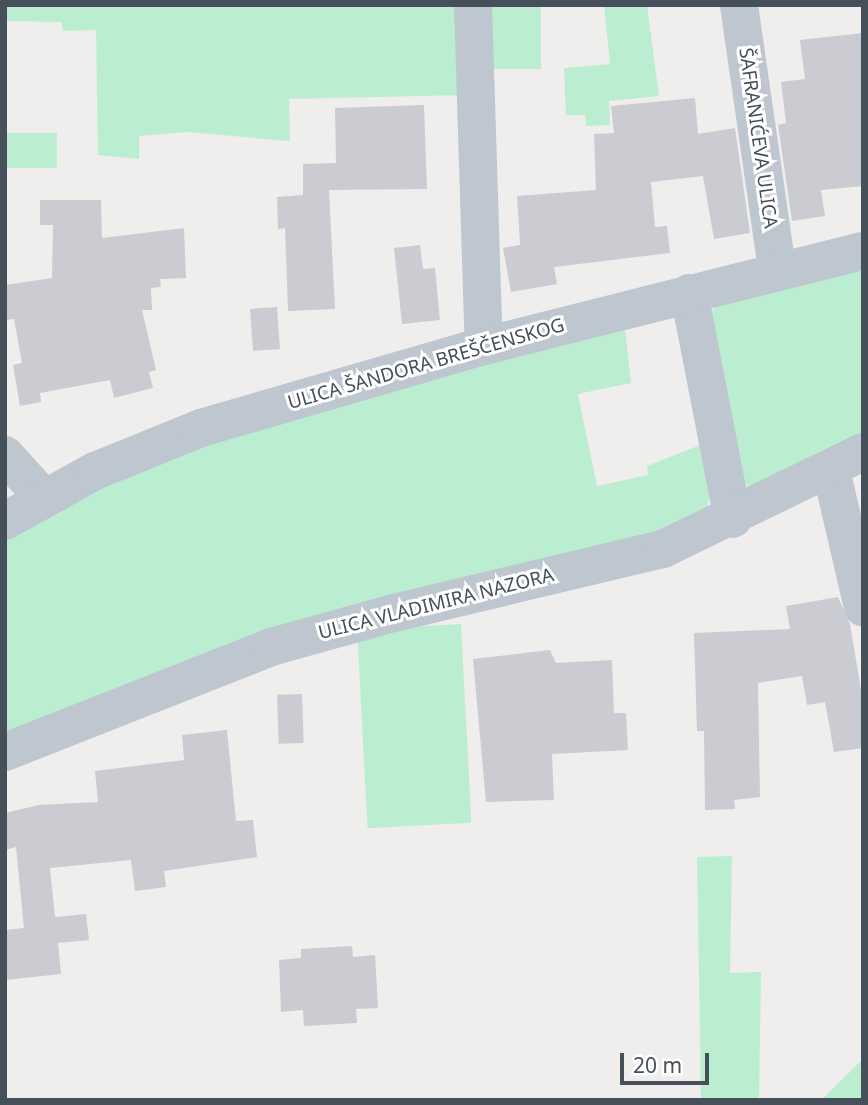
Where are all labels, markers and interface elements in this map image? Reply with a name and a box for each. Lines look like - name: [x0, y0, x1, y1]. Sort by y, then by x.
- street label: ŠAFRANIĆEVA ULICA: [734, 46, 782, 230]
- street label: ULICA ŠANDORA BREŠČENSKOG: [285, 314, 567, 414]
- street label: ULICA VLADIMIRA NAZORA: [316, 564, 556, 644]
- scale bar: [623, 1038, 712, 1082]
- text: 20 m: [633, 1051, 682, 1079]

